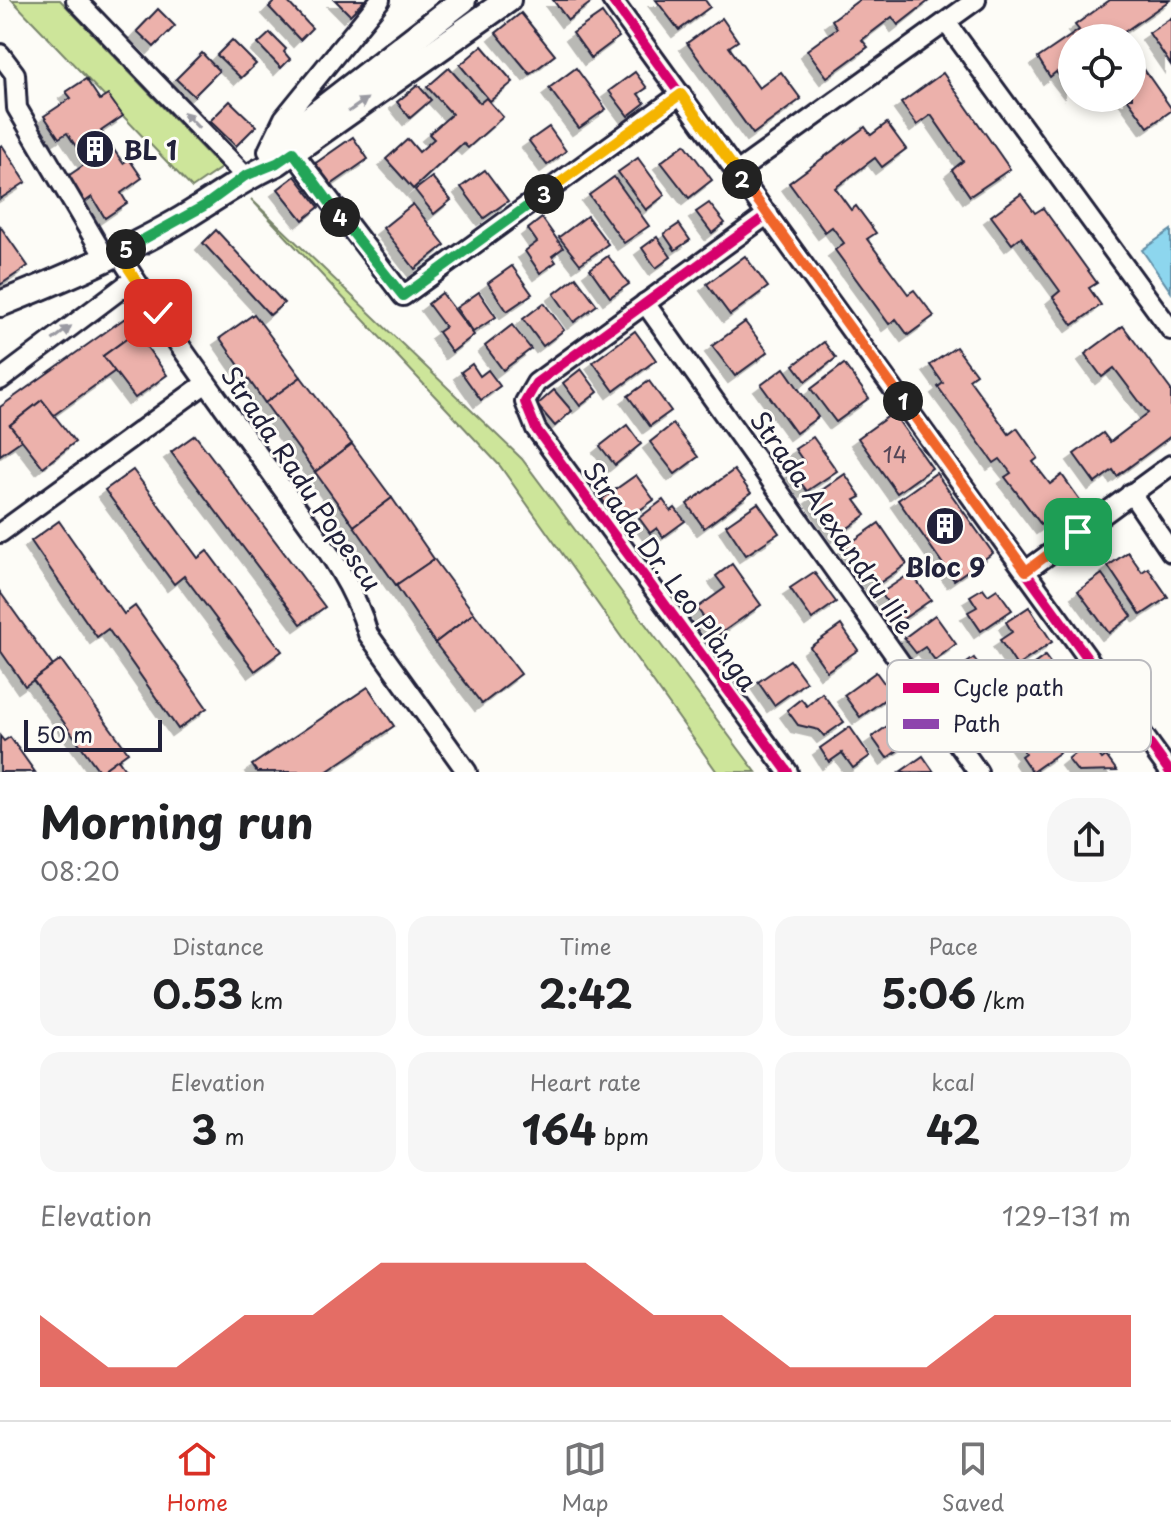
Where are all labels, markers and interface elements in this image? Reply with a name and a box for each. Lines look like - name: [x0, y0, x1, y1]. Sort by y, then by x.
- map controls: [1058, 24, 1146, 112]
- button: locate: [1058, 24, 1146, 112]
- one-way arrow: [348, 98, 369, 114]
- one-way arrow: [183, 111, 201, 130]
- building icon: BL 1: [74, 128, 116, 170]
- place label: BL 1: [123, 130, 177, 169]
- pin: 2: [722, 159, 762, 199]
- text: 2: [734, 162, 750, 195]
- pin: 3: [524, 174, 564, 214]
- text: 3: [537, 177, 551, 210]
- pin: 4: [320, 197, 360, 237]
- text: 4: [333, 200, 347, 233]
- pin: 5: [106, 229, 146, 269]
- text: 5: [119, 232, 133, 265]
- pin: [124, 279, 192, 347]
- icon: check: [136, 291, 180, 335]
- one-way arrow: [52, 326, 73, 342]
- street label: Strada Radu Popescu: [212, 358, 392, 598]
- pin: 1: [883, 381, 923, 421]
- text: 1: [898, 384, 908, 417]
- street label: Strada Alexandru Ilie: [741, 402, 925, 642]
- house number: 14: [883, 437, 907, 470]
- street label: Strada Dr. Leo Plànga: [574, 453, 768, 699]
- pin: [1044, 498, 1112, 566]
- building icon: Bloc 9: [924, 505, 966, 547]
- icon: arrive: [1056, 510, 1100, 554]
- place label: Bloc 9: [905, 547, 985, 586]
- legend: [887, 660, 1151, 752]
- text: Cycle path: [953, 670, 1064, 703]
- text: Path: [953, 706, 1001, 739]
- scale bar: [24, 716, 162, 752]
- text: 50 m: [36, 717, 93, 750]
- text: Morning run: [40, 788, 314, 854]
- button: share: [1047, 798, 1131, 882]
- text: 08:20: [40, 851, 120, 890]
- text: Distance: [172, 929, 264, 962]
- text: Time: [559, 929, 611, 962]
- text: Pace: [928, 929, 978, 962]
- text: 0.53: [152, 962, 243, 1023]
- text: 2:42: [538, 962, 633, 1023]
- text: 5:06: [881, 962, 976, 1023]
- text: km: [243, 983, 283, 1016]
- text: /km: [976, 983, 1025, 1016]
- text: Elevation: [170, 1065, 265, 1098]
- text: Heart rate: [530, 1065, 641, 1098]
- text: kcal: [931, 1065, 975, 1098]
- text: 3: [191, 1098, 217, 1159]
- text: 164: [522, 1098, 596, 1159]
- text: 42: [926, 1098, 980, 1159]
- text: m: [217, 1119, 245, 1152]
- text: bpm: [596, 1119, 649, 1152]
- text: Elevation: [40, 1196, 152, 1235]
- text: 129–131 m: [1002, 1196, 1131, 1235]
- tab: Home: [167, 1437, 228, 1518]
- tab: Map: [561, 1437, 608, 1518]
- tab: Saved: [942, 1437, 1004, 1518]

